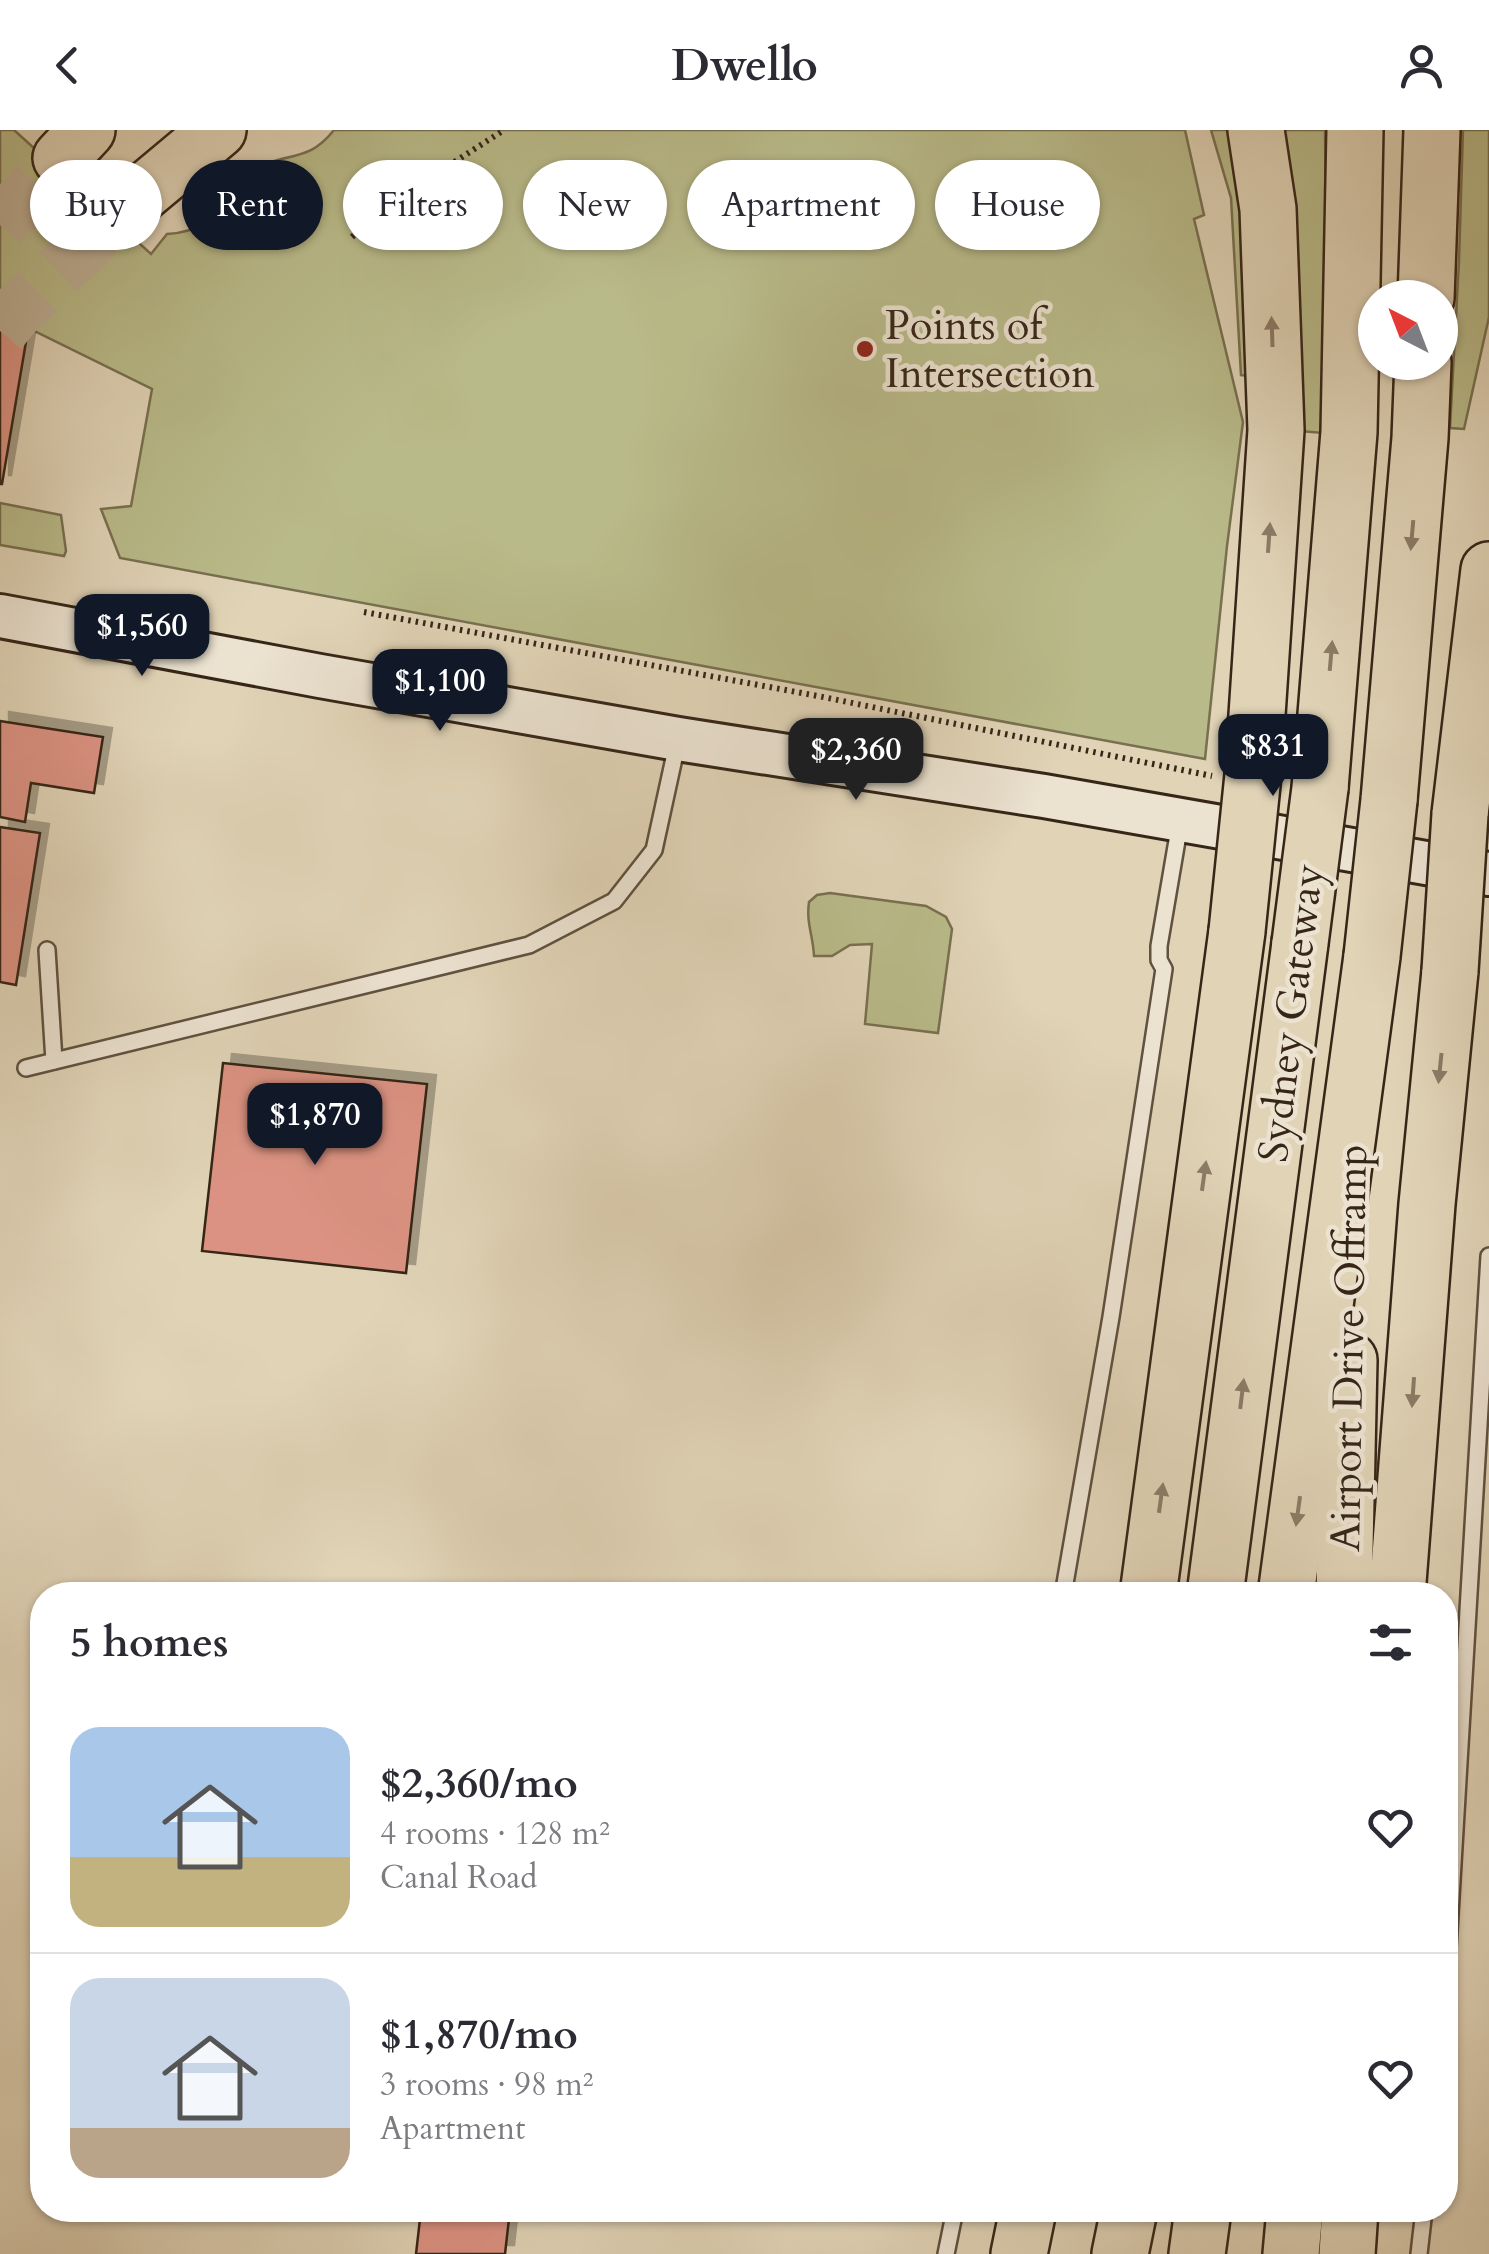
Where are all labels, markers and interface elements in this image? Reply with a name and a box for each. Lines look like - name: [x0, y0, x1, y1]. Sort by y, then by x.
- text: Dwello: [671, 35, 818, 96]
- icon: back: [40, 38, 95, 93]
- icon: person: [1394, 38, 1449, 93]
- chip: Buy: [30, 160, 162, 250]
- chip: Rent: [182, 160, 323, 250]
- chip: Filters: [343, 160, 503, 250]
- chip: New: [523, 160, 667, 250]
- chip: Apartment: [687, 160, 915, 250]
- chip: House: [935, 160, 1100, 250]
- north arrow: [1358, 280, 1458, 380]
- map controls: [1358, 280, 1458, 380]
- place label: Points of Intersection: [885, 297, 1095, 402]
- one-way arrow: [1264, 316, 1280, 348]
- marker: Points of Intersection: [854, 338, 876, 360]
- one-way arrow: [1403, 520, 1419, 552]
- one-way arrow: [1261, 522, 1277, 554]
- pin: $1,560: [61, 594, 223, 679]
- text: $1,560: [96, 604, 188, 648]
- one-way arrow: [1324, 639, 1340, 671]
- pin: $1,100: [359, 649, 521, 734]
- text: $1,100: [394, 659, 486, 703]
- pin: $831: [1214, 714, 1332, 799]
- pin: $2,360: [775, 718, 937, 803]
- text: $831: [1240, 724, 1306, 768]
- text: $2,360: [810, 728, 902, 772]
- street label: Sydney Gateway: [1244, 861, 1338, 1165]
- one-way arrow: [1432, 1053, 1448, 1084]
- pin: $1,870: [234, 1083, 396, 1168]
- text: $1,870: [269, 1093, 361, 1137]
- street label: Airport Drive Offramp: [1317, 1144, 1381, 1552]
- one-way arrow: [1197, 1160, 1213, 1192]
- one-way arrow: [1404, 1376, 1420, 1408]
- one-way arrow: [1234, 1378, 1250, 1410]
- one-way arrow: [1153, 1482, 1169, 1514]
- one-way arrow: [1290, 1495, 1306, 1527]
- text: 5 homes: [70, 1614, 228, 1671]
- icon: filters: [1363, 1615, 1418, 1670]
- text: $2,360/mo: [380, 1755, 578, 1812]
- icon: home: [150, 1767, 270, 1887]
- icon: heart: [1363, 1800, 1418, 1855]
- text: 4 rooms · 128 m²: [380, 1812, 610, 1856]
- text: Canal Road: [380, 1856, 537, 1900]
- text: $1,870/mo: [380, 2006, 578, 2063]
- icon: home: [150, 2018, 270, 2138]
- icon: heart: [1363, 2051, 1418, 2106]
- text: 3 rooms · 98 m²: [380, 2063, 593, 2107]
- text: Apartment: [380, 2107, 525, 2151]

